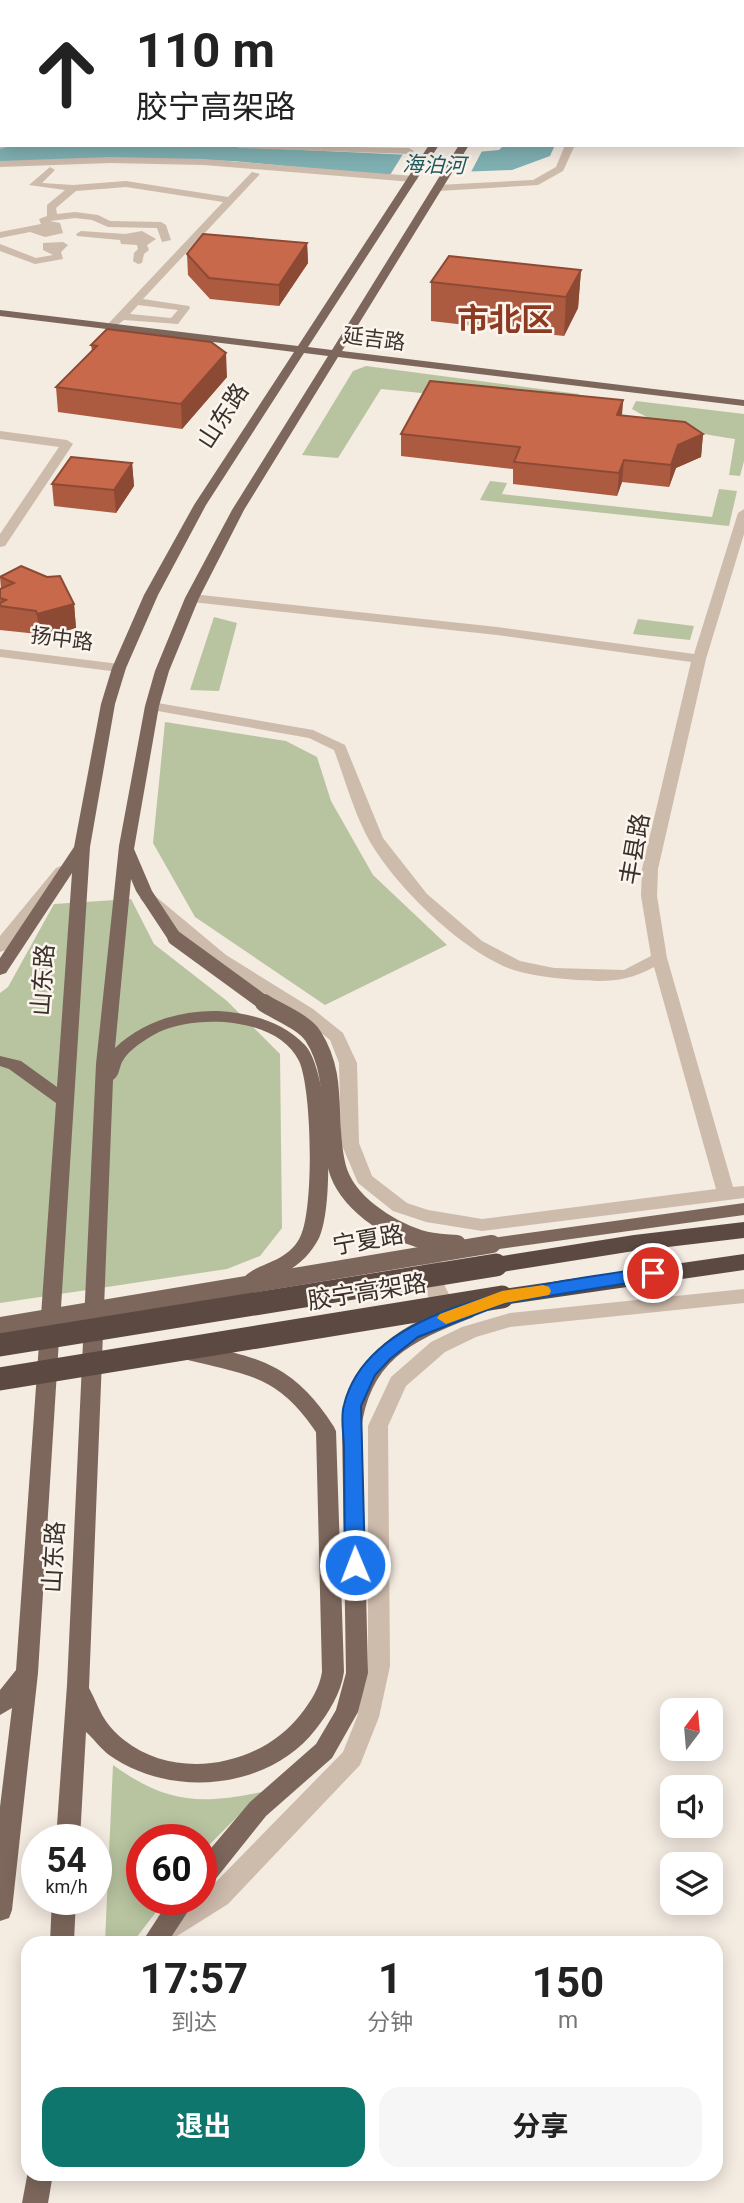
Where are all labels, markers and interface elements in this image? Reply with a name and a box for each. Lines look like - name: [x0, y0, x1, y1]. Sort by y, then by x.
- text: 110 m: [136, 22, 275, 79]
- icon: ahead: [21, 28, 112, 119]
- text: 胶宁高架路: [136, 88, 296, 126]
- water label: 海泊河: [402, 152, 470, 178]
- district label: 市北区: [457, 301, 553, 339]
- street label: 延吉路: [341, 323, 407, 355]
- street label: 山东路: [192, 378, 254, 454]
- street label: 扬中路: [29, 623, 95, 655]
- street label: 丰县路: [615, 811, 655, 887]
- street label: 山东路: [27, 943, 59, 1017]
- street label: 宁夏路: [330, 1220, 406, 1260]
- pin: [623, 1243, 683, 1303]
- icon: arrive: [634, 1254, 672, 1292]
- street label: 胶宁高架路: [306, 1269, 428, 1315]
- street label: 山东路: [38, 1520, 70, 1594]
- position arrow: [318, 1528, 392, 1602]
- north arrow: [660, 1698, 723, 1760]
- map controls: [660, 1698, 723, 1915]
- button: sound: [660, 1775, 723, 1838]
- speed limit sign: 60: [126, 1824, 217, 1915]
- text: 54: [46, 1840, 87, 1881]
- button: layers: [660, 1852, 723, 1915]
- text: km/h: [45, 1876, 88, 1897]
- text: 17:57: [140, 1954, 248, 2003]
- text: 1: [378, 1954, 402, 2003]
- text: 150: [532, 1958, 604, 2007]
- text: m: [558, 2007, 578, 2034]
- text: 到达: [171, 2009, 217, 2036]
- text: 分钟: [367, 2009, 413, 2036]
- button: 退出: [42, 2087, 365, 2167]
- button: 分享: [379, 2087, 702, 2167]

